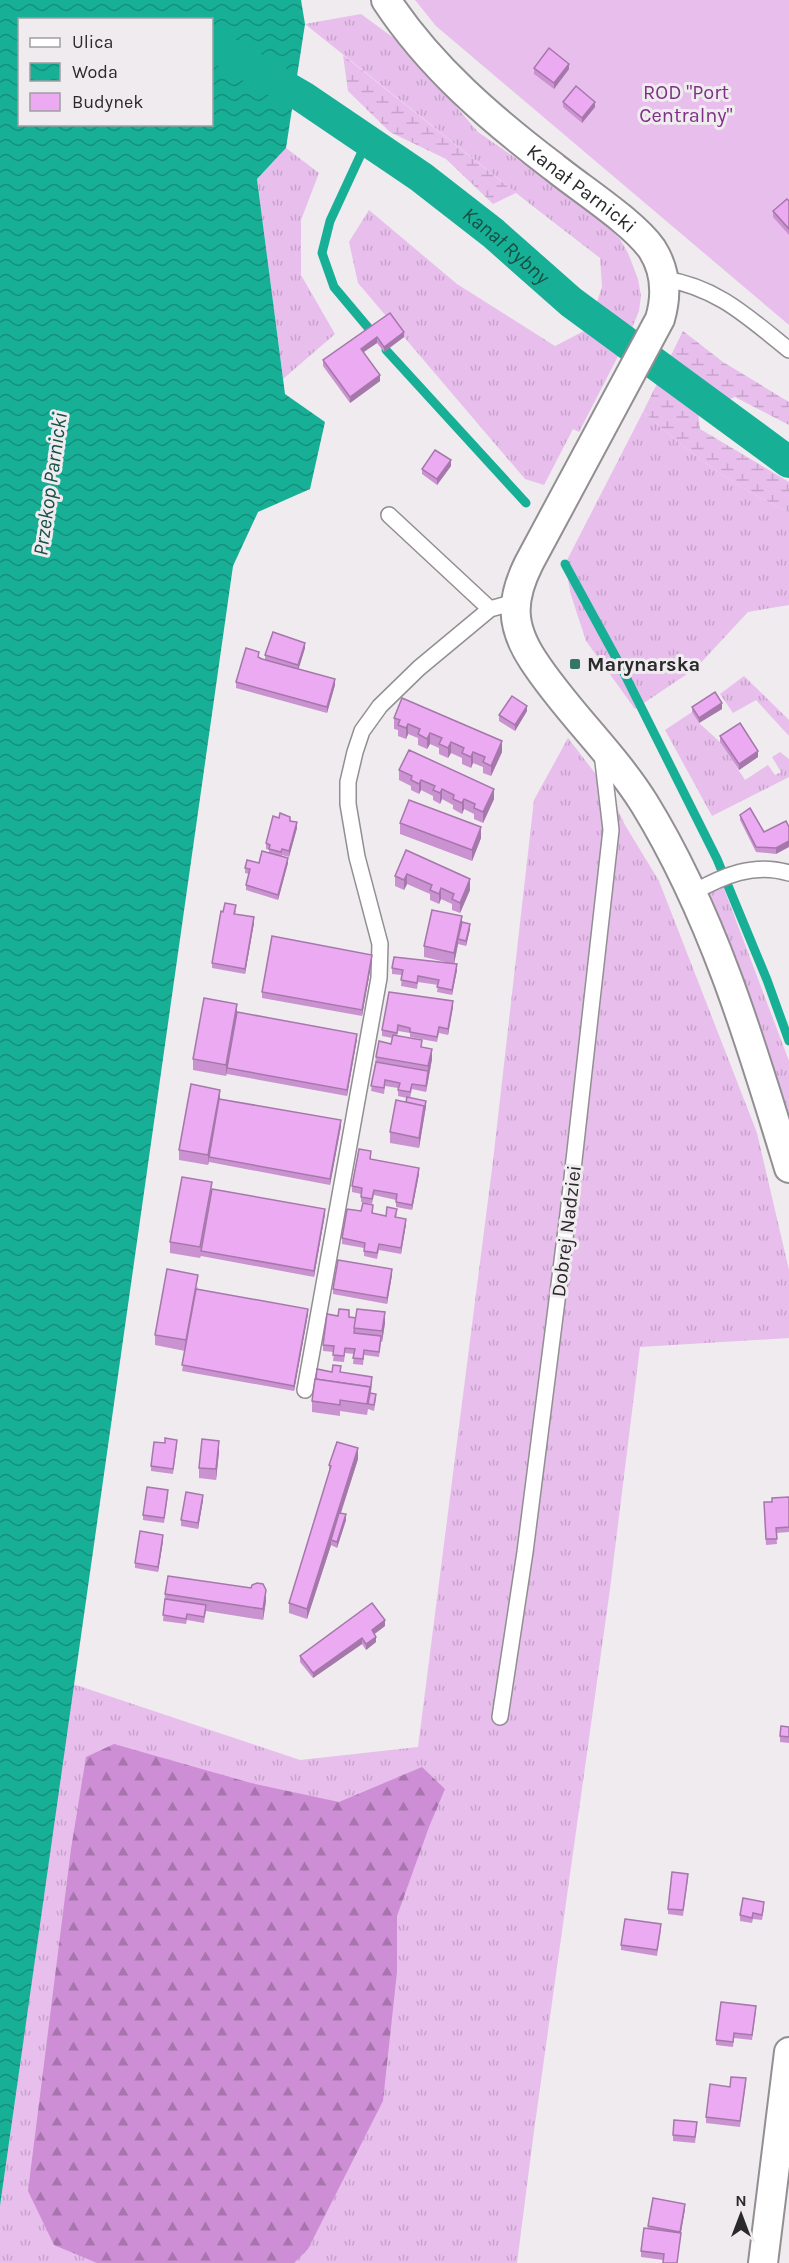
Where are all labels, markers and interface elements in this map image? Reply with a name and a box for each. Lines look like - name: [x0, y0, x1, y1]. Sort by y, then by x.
- legend: [18, 18, 213, 126]
- text: Ulica: [72, 31, 113, 53]
- text: Woda: [72, 61, 118, 83]
- park label: ROD "Port Centralny": [639, 81, 733, 127]
- text: Budynek: [72, 91, 143, 113]
- street label: Kanał Parnicki: [522, 139, 641, 238]
- water label: Kanał Rybny: [458, 202, 555, 290]
- water label: Przekop Parnicki: [28, 410, 72, 557]
- place label: Marynarska: [587, 653, 700, 676]
- marker: Marynarska: [568, 657, 582, 671]
- street label: Dobrej Nadziei: [547, 1164, 586, 1298]
- north arrow: [711, 2185, 771, 2245]
- text: N: [735, 2191, 747, 2210]

